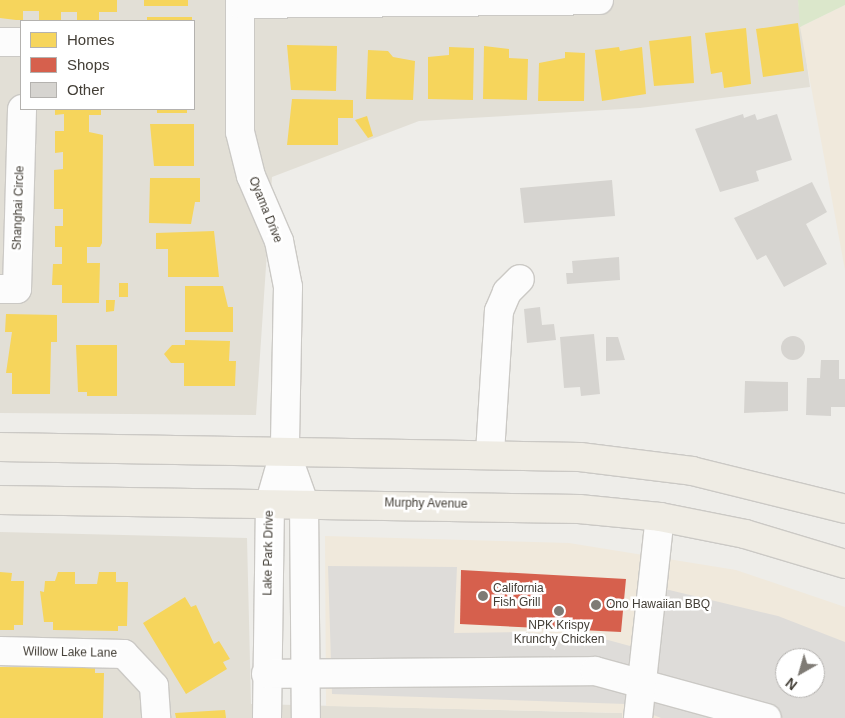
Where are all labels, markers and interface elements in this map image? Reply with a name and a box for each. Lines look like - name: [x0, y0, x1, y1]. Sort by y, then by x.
- legend: [20, 20, 195, 110]
- text: Homes: [67, 31, 115, 48]
- text: Shops: [67, 56, 110, 73]
- text: Other: [67, 81, 105, 98]
- street label: Shanghai Circle: [10, 165, 28, 251]
- street label: Oyama Drive: [245, 175, 285, 245]
- street label: Murphy Avenue: [384, 496, 468, 512]
- street label: Lake Park Drive: [261, 510, 277, 596]
- place label: California Fish Grill: [493, 582, 544, 610]
- marker: California Fish Grill: [477, 590, 489, 602]
- place label: Ono Hawaiian BBQ: [606, 598, 710, 612]
- marker: Ono Hawaiian BBQ: [590, 599, 602, 611]
- marker: NPK Krispy Krunchy Chicken: [553, 605, 565, 617]
- place label: NPK Krispy Krunchy Chicken: [514, 619, 604, 647]
- street label: Willow Lake Lane: [23, 645, 117, 661]
- north arrow: [775, 648, 825, 698]
- text: N: [782, 675, 800, 693]

